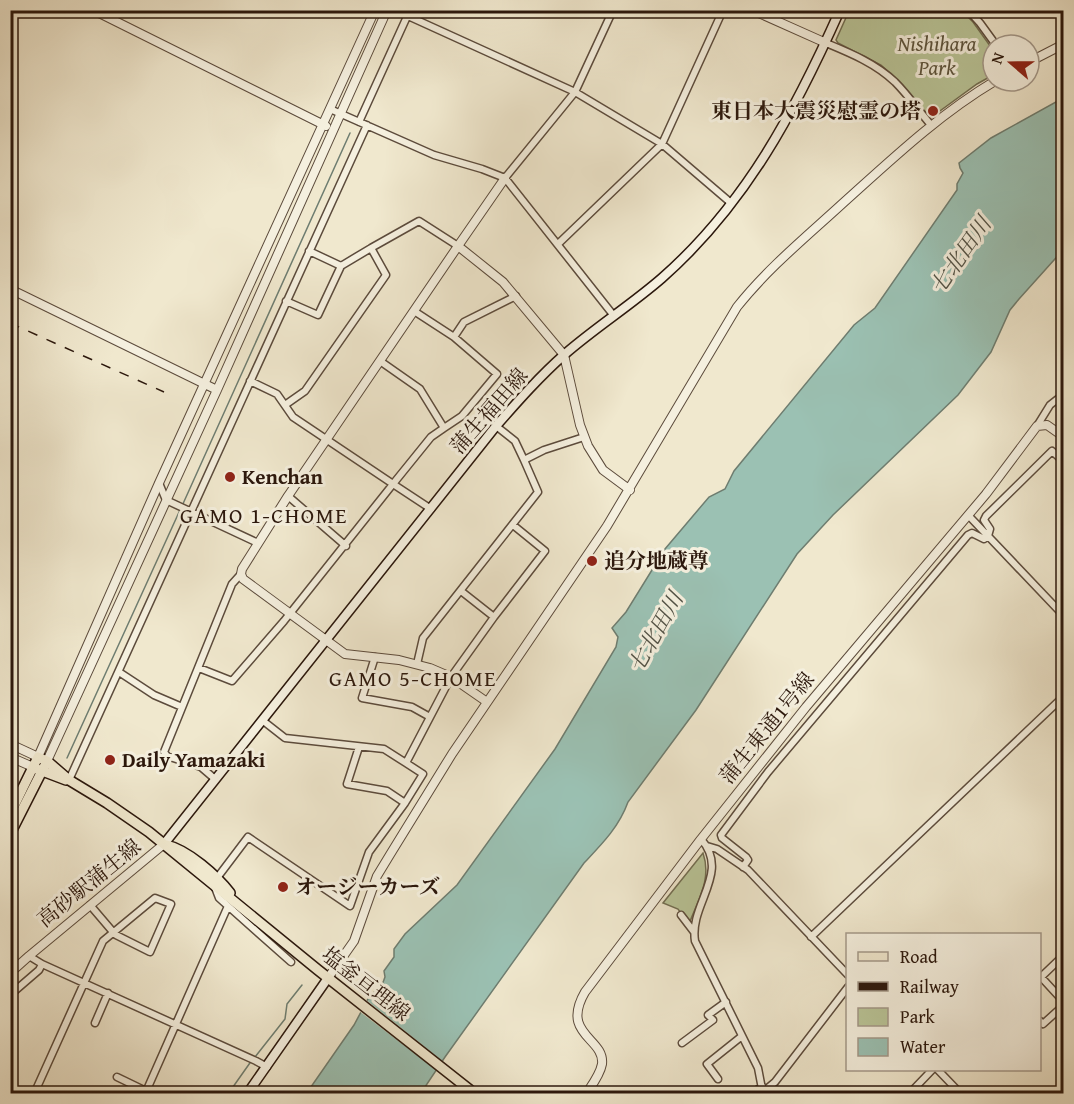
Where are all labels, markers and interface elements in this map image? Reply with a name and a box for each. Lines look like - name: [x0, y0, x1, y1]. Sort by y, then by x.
- park label: Nishihara Park: [897, 28, 977, 83]
- north arrow: [981, 33, 1041, 93]
- text: N: [984, 48, 1010, 67]
- place label: 東日本大震災慰霊の塔: [711, 95, 921, 126]
- marker: 東日本大震災慰霊の塔: [926, 104, 940, 118]
- water label: 七北田川: [922, 208, 999, 300]
- street label: 蒲生福田線: [442, 361, 535, 460]
- place label: Kenchan: [242, 461, 324, 492]
- marker: Kenchan: [223, 470, 237, 484]
- district label: GAMO 1-CHOME: [180, 499, 348, 531]
- place label: 追分地蔵尊: [604, 545, 709, 576]
- marker: 追分地蔵尊: [585, 554, 599, 568]
- water label: 七北田川: [620, 584, 691, 678]
- district label: GAMO 5-CHOME: [329, 662, 497, 694]
- street label: 蒲生東通1号線: [712, 665, 821, 790]
- place label: Daily Yamazaki: [122, 744, 266, 775]
- marker: Daily Yamazaki: [103, 753, 117, 767]
- street label: 高砂駅蒲生線: [30, 831, 147, 934]
- place label: オージーカーズ: [295, 871, 440, 902]
- marker: オージーカーズ: [276, 880, 290, 894]
- legend: [846, 933, 1041, 1071]
- street label: 塩釜亘理線: [315, 939, 417, 1028]
- text: Road: [900, 943, 938, 970]
- text: Railway: [900, 973, 959, 1000]
- text: Park: [900, 1003, 936, 1030]
- text: Water: [900, 1033, 946, 1060]

